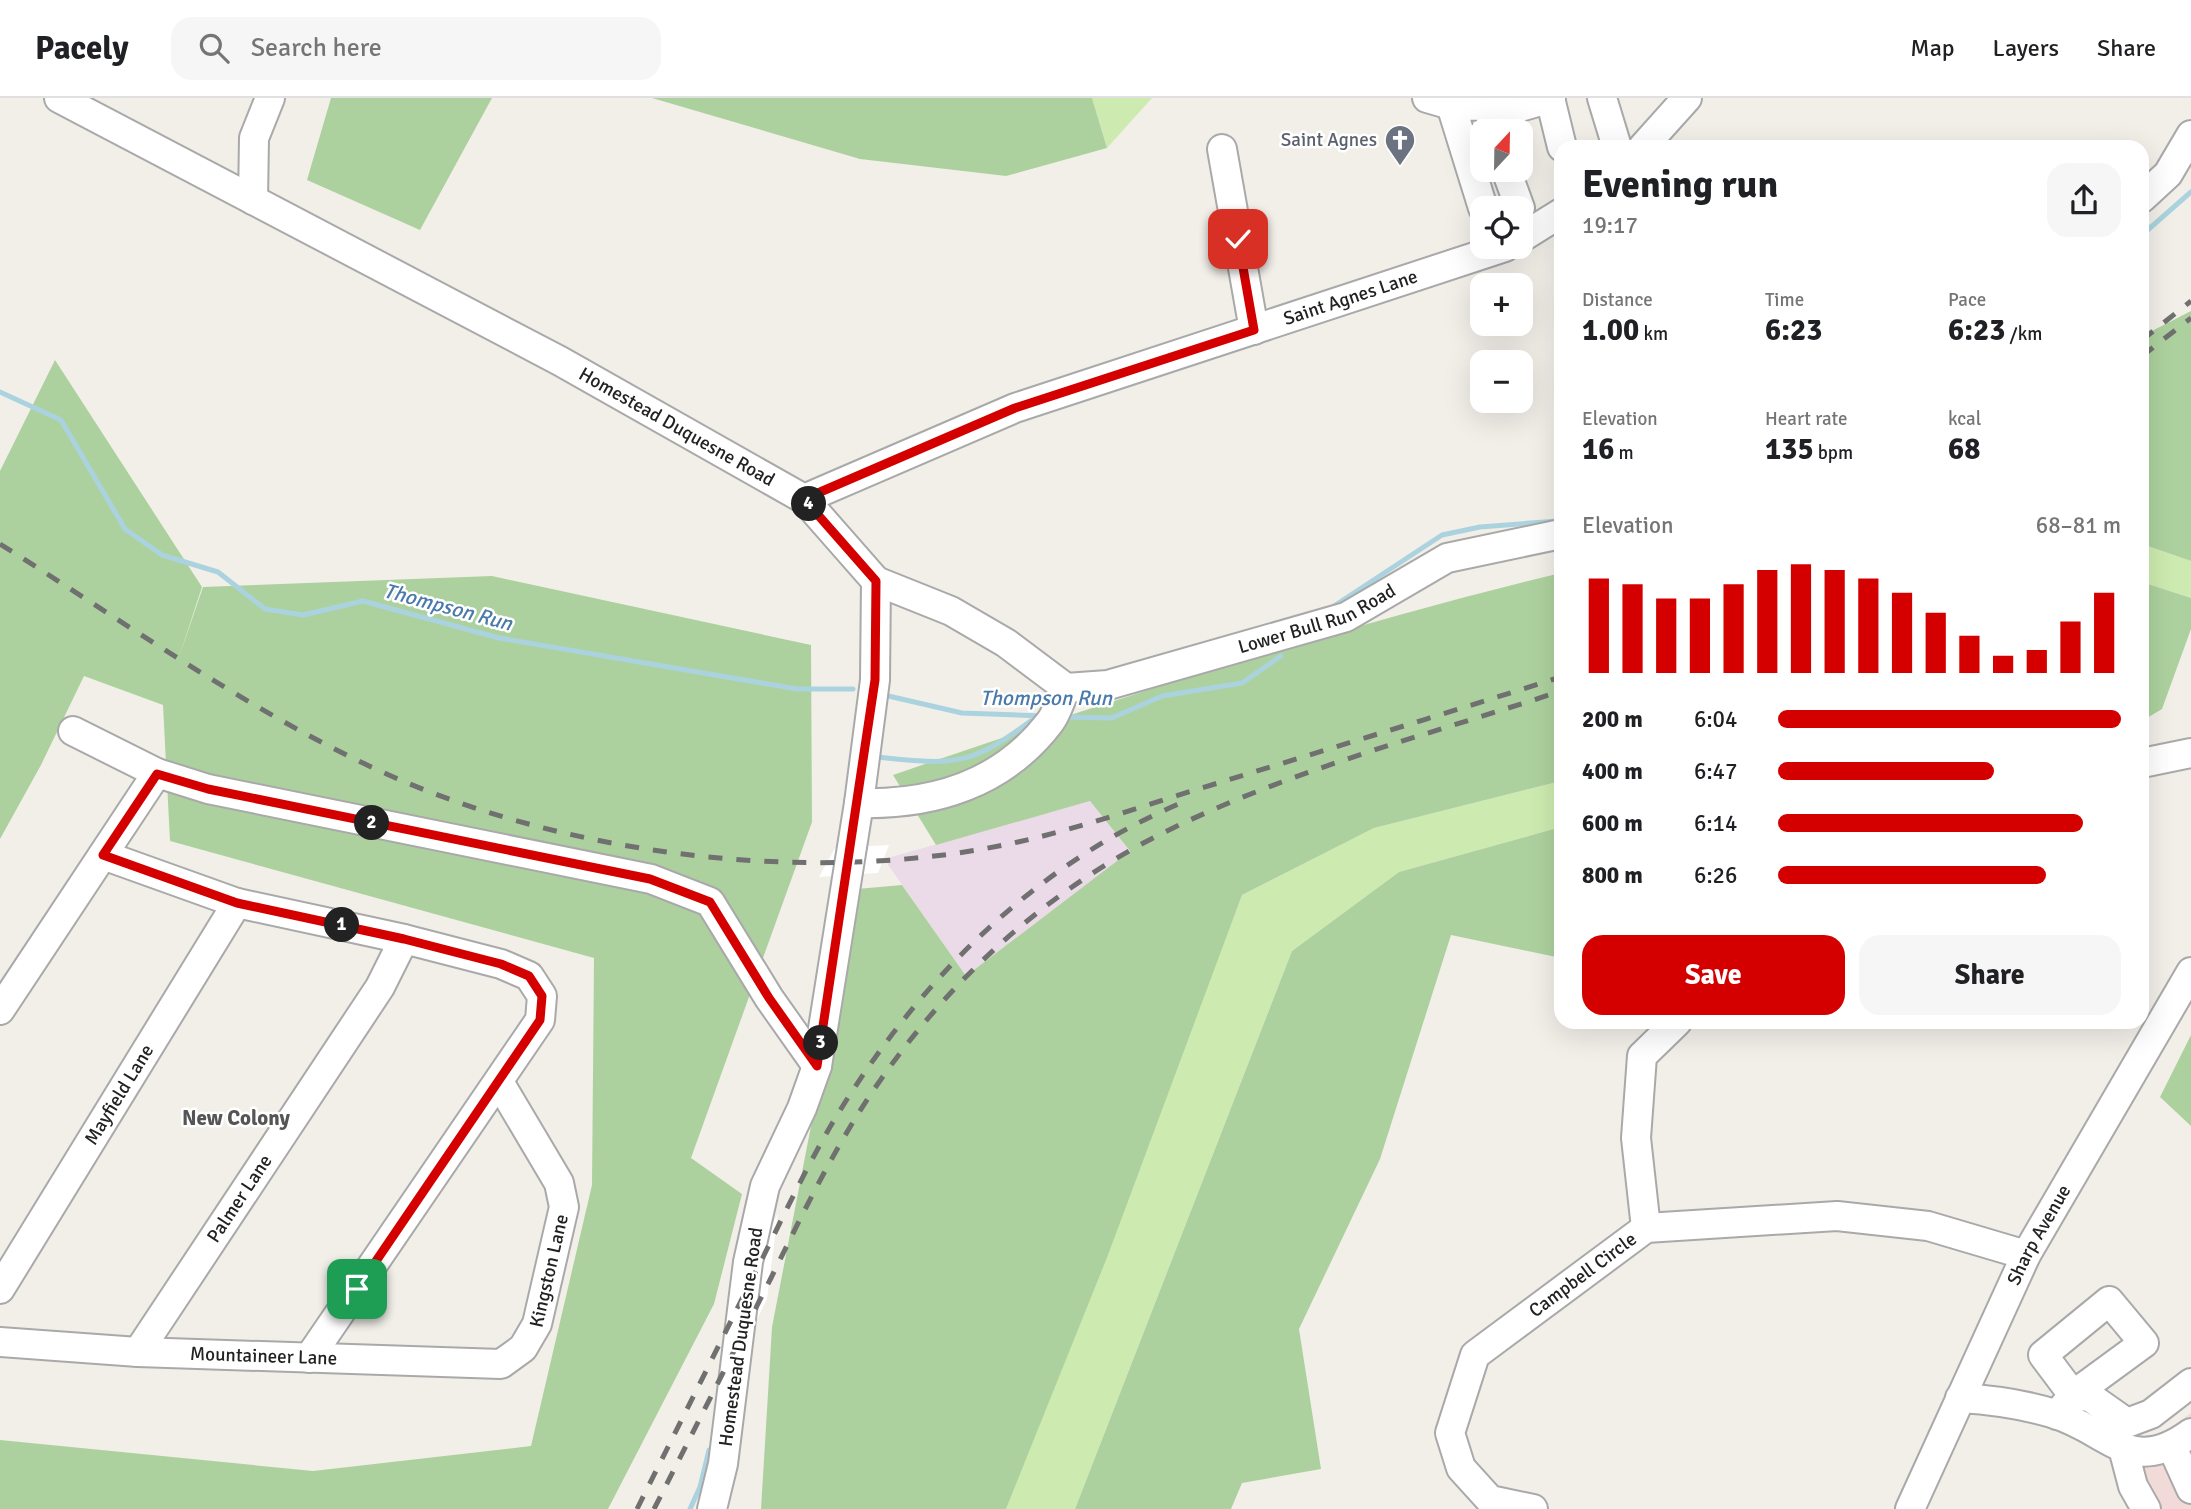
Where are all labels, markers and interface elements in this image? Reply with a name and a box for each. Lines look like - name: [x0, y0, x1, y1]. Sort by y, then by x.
- search box: [171, 17, 661, 80]
- text: Pacely: [35, 28, 129, 69]
- icon: search: [195, 29, 233, 67]
- text: Search here: [251, 32, 382, 64]
- text: Map: [1910, 33, 1955, 63]
- text: Layers: [1993, 33, 2059, 63]
- text: Share: [2097, 33, 2156, 63]
- north arrow: [1470, 119, 1533, 182]
- map controls: [1470, 119, 1533, 413]
- church icon: Saint Agnes: [1383, 123, 1417, 167]
- place label: Saint Agnes: [1281, 128, 1377, 152]
- text: Evening run: [1582, 161, 1778, 208]
- button: share: [2047, 163, 2121, 237]
- button: locate: [1470, 196, 1533, 259]
- pin: [1208, 209, 1268, 269]
- text: 19:17: [1582, 211, 1638, 240]
- icon: check: [1219, 220, 1257, 258]
- street label: Saint Agnes Lane: [1280, 265, 1421, 331]
- button: +: [1470, 273, 1533, 336]
- text: Distance: [1582, 288, 1653, 312]
- text: Time: [1765, 288, 1804, 312]
- text: Pace: [1948, 288, 1986, 312]
- text: 1.00: [1582, 312, 1639, 349]
- text: 6:23: [1765, 312, 1822, 349]
- text: 6:23: [1948, 312, 2005, 349]
- text: km: [1639, 322, 1668, 346]
- text: /km: [2005, 322, 2042, 346]
- button: −: [1470, 350, 1533, 413]
- street label: Homestead Duquesne Road: [575, 362, 779, 492]
- text: Elevation: [1582, 407, 1658, 431]
- text: Heart rate: [1765, 407, 1847, 431]
- text: kcal: [1948, 407, 1981, 431]
- text: 16: [1582, 431, 1614, 468]
- text: 135: [1765, 431, 1814, 468]
- text: 68: [1948, 431, 1980, 468]
- text: m: [1614, 441, 1634, 465]
- text: bpm: [1814, 441, 1853, 465]
- pin: 4: [792, 486, 826, 522]
- text: 4: [803, 491, 814, 515]
- text: Elevation: [1582, 511, 1674, 540]
- text: 68–81 m: [2036, 511, 2121, 540]
- water label: Thompson Run: [381, 577, 516, 637]
- street label: Lower Bull Run Road: [1235, 579, 1400, 659]
- water label: Thompson Run: [980, 685, 1112, 711]
- text: 200 m: [1582, 705, 1643, 734]
- text: 6:04: [1694, 705, 1737, 734]
- text: 400 m: [1582, 757, 1643, 786]
- text: 6:47: [1694, 757, 1737, 786]
- pin: 2: [354, 806, 390, 840]
- text: 600 m: [1582, 809, 1643, 838]
- text: 6:14: [1694, 809, 1737, 838]
- text: 2: [366, 810, 377, 834]
- text: 800 m: [1582, 861, 1643, 890]
- text: 6:26: [1694, 861, 1737, 890]
- pin: 1: [324, 908, 360, 942]
- text: 1: [336, 912, 347, 936]
- button: Save: [1582, 935, 1845, 1015]
- button: Share: [1859, 935, 2121, 1015]
- pin: 3: [804, 1026, 838, 1060]
- text: 3: [815, 1030, 826, 1054]
- street label: Mayfield Lane: [79, 1040, 159, 1149]
- district label: New Colony: [182, 1105, 291, 1131]
- street label: Palmer Lane: [202, 1150, 278, 1247]
- street label: Sharp Avenue: [2002, 1180, 2076, 1289]
- street label: Kingston Lane: [525, 1212, 574, 1330]
- street label: Homestead Duquesne Road: [714, 1226, 768, 1448]
- street label: Campbell Circle: [1524, 1227, 1641, 1323]
- pin: [327, 1259, 387, 1319]
- icon: arrive: [338, 1270, 376, 1308]
- street label: Mountaineer Lane: [190, 1342, 338, 1371]

